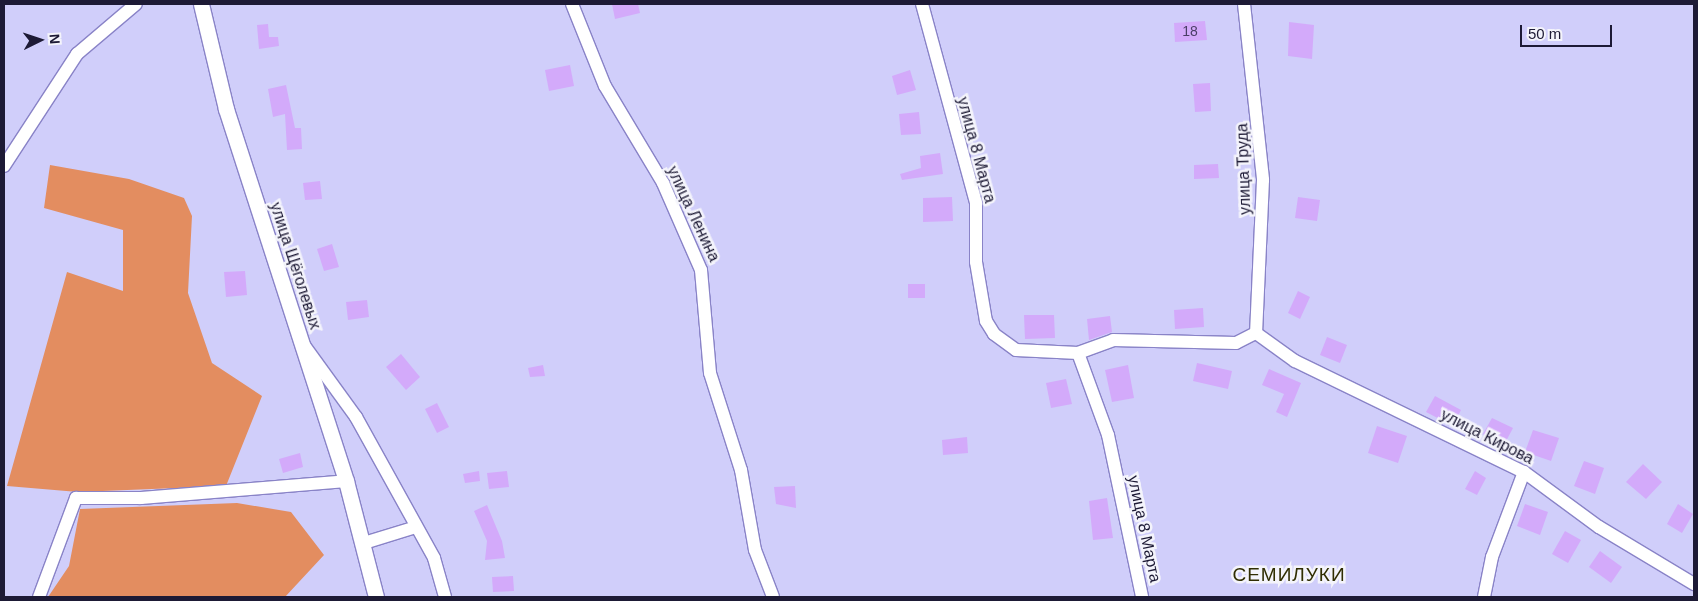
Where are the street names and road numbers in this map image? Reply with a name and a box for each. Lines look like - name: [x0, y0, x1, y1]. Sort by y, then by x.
- street label: улица 8 Марта: [953, 95, 999, 205]
- street label: улица Труда: [1233, 123, 1255, 215]
- street label: улица Ленина: [662, 163, 724, 265]
- street label: улица Щёголевых: [265, 200, 325, 332]
- street label: улица Кирова: [1437, 405, 1537, 469]
- street label: улица 8 Марта: [1123, 474, 1165, 584]

